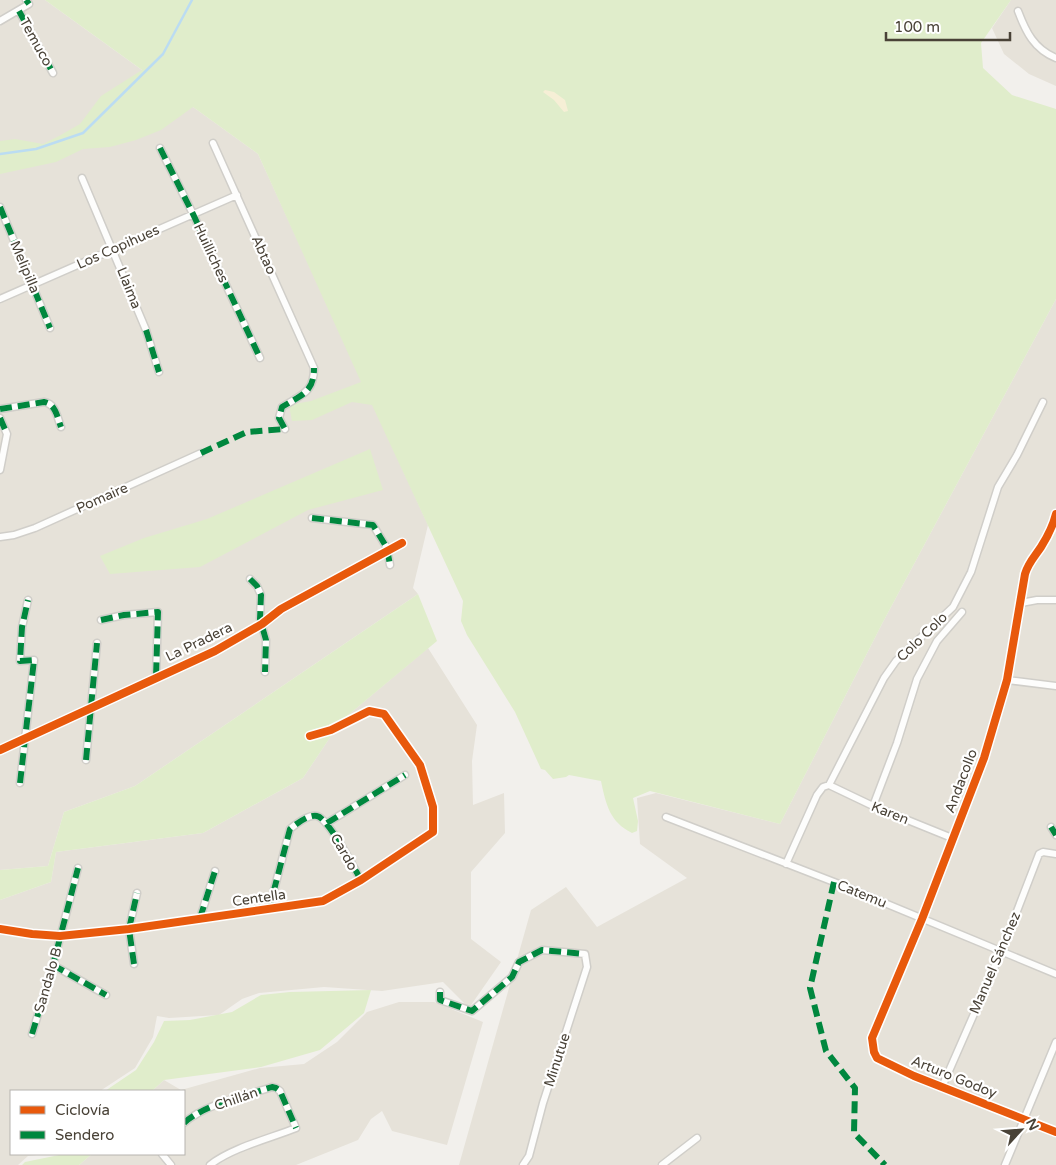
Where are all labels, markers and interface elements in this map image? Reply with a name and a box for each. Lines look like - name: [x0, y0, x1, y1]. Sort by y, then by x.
- scale bar: [886, 10, 1010, 42]
- street label: Temuco: [16, 15, 56, 69]
- text: 100 m: [894, 18, 940, 36]
- street label: Los Copihues: [74, 221, 162, 273]
- street label: Huilliches: [190, 221, 232, 286]
- street label: Abtao: [248, 233, 280, 277]
- street label: Melipilla: [6, 238, 44, 296]
- street label: Llaima: [113, 265, 145, 311]
- street label: Pomaire: [73, 479, 131, 517]
- street label: Colo Colo: [893, 609, 951, 665]
- street label: La Pradera: [163, 619, 235, 665]
- street label: Andacollo: [941, 747, 981, 815]
- street label: Karen: [869, 798, 911, 828]
- street label: Cardo: [327, 830, 361, 874]
- street label: Catemu: [835, 876, 889, 912]
- street label: Centella: [231, 886, 287, 910]
- street label: Manuel Sánchez: [966, 909, 1024, 1017]
- street label: Sandalo B: [31, 945, 65, 1015]
- street label: Minutue: [540, 1031, 574, 1089]
- street label: Arturo Godoy: [909, 1052, 1000, 1102]
- street label: Chillán: [212, 1084, 260, 1114]
- legend: [10, 1090, 185, 1155]
- text: Ciclovía: [55, 1101, 110, 1119]
- north arrow: [996, 1105, 1046, 1155]
- text: N: [1022, 1116, 1042, 1133]
- text: Sendero: [55, 1126, 114, 1144]

